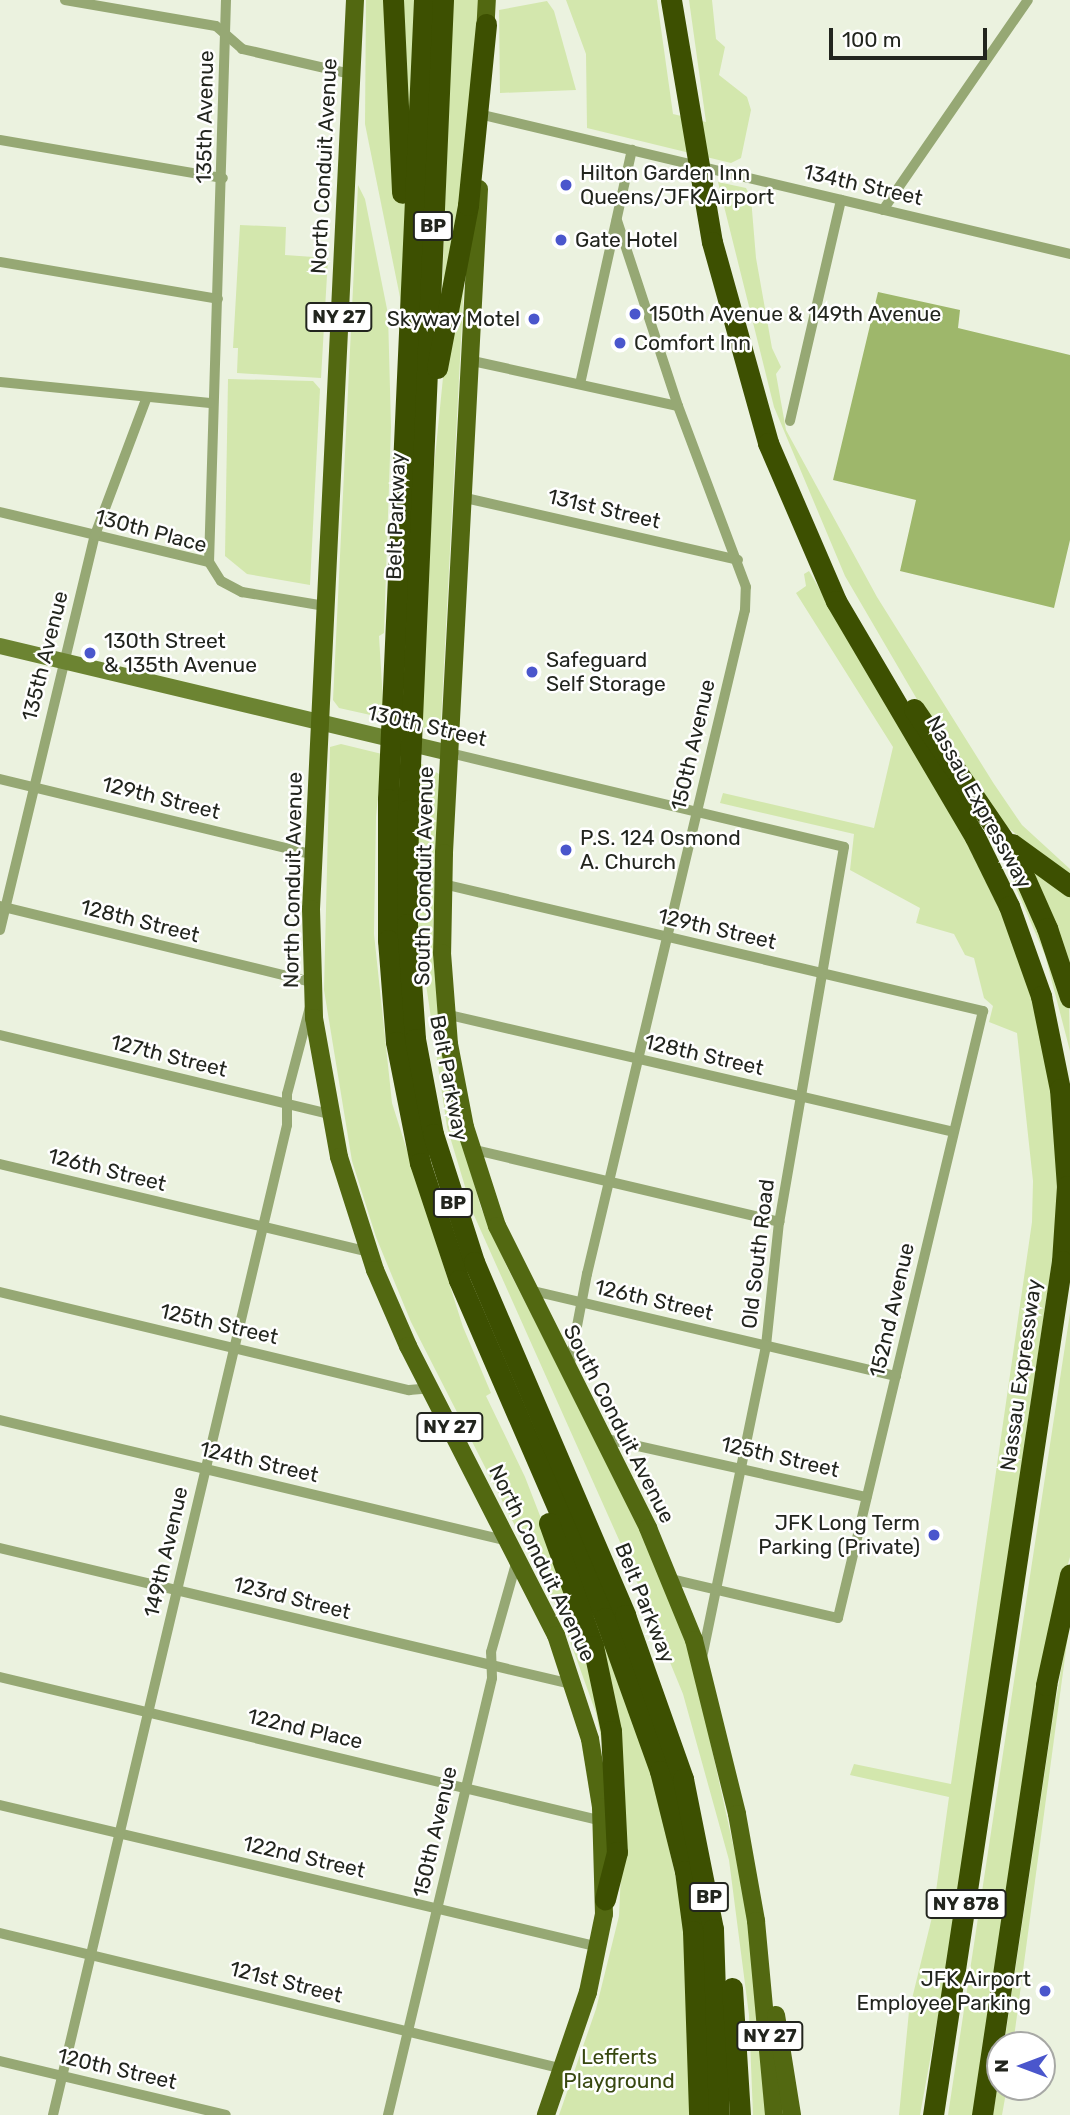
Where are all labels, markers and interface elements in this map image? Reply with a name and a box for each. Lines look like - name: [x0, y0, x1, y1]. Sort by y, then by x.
- scale bar: [832, 14, 990, 58]
- text: 100 m: [842, 27, 901, 52]
- street label: 135th Avenue: [191, 50, 219, 184]
- street label: North Conduit Avenue: [306, 57, 342, 275]
- street label: 134th Street: [801, 159, 925, 211]
- place label: Hilton Garden Inn Queens/JFK Airport: [580, 160, 775, 210]
- marker: Hilton Garden Inn Queens/JFK Airport: [558, 177, 574, 193]
- road number: BP: [412, 210, 454, 242]
- place label: Gate Hotel: [575, 227, 678, 253]
- marker: Gate Hotel: [553, 232, 569, 248]
- place label: 150th Avenue & 149th Avenue: [649, 301, 942, 327]
- road number: NY 27: [304, 302, 374, 332]
- place label: Skyway Motel: [386, 306, 520, 332]
- marker: 150th Avenue & 149th Avenue: [627, 306, 643, 322]
- marker: Skyway Motel: [526, 311, 542, 327]
- place label: Comfort Inn: [634, 330, 751, 356]
- marker: Comfort Inn: [612, 335, 628, 351]
- street label: Belt Parkway: [381, 452, 411, 580]
- street label: 131st Street: [545, 484, 663, 534]
- street label: 130th Place: [92, 504, 210, 558]
- street label: 135th Avenue: [17, 588, 73, 724]
- place label: 130th Street & 135th Avenue: [104, 628, 257, 678]
- marker: 130th Street & 135th Avenue: [82, 645, 98, 661]
- place label: Safeguard Self Storage: [546, 647, 666, 697]
- marker: Safeguard Self Storage: [524, 664, 540, 680]
- street label: 150th Avenue: [666, 677, 720, 813]
- street label: 130th Street: [365, 700, 489, 752]
- street label: Nassau Expressway: [921, 711, 1037, 893]
- street label: South Conduit Avenue: [409, 766, 439, 986]
- street label: 129th Street: [99, 771, 223, 825]
- street label: North Conduit Avenue: [279, 771, 307, 989]
- place label: P.S. 124 Osmond A. Church: [580, 825, 741, 875]
- marker: P.S. 124 Osmond A. Church: [558, 842, 574, 858]
- street label: 128th Street: [78, 894, 202, 948]
- street label: 129th Street: [655, 903, 779, 955]
- street label: Belt Parkway: [424, 1013, 474, 1143]
- street label: 127th Street: [108, 1029, 230, 1083]
- street label: 128th Street: [642, 1029, 766, 1081]
- street label: 126th Street: [45, 1143, 169, 1197]
- street label: Old South Road: [736, 1178, 780, 1330]
- road number: BP: [432, 1188, 474, 1218]
- street label: 152nd Avenue: [864, 1240, 920, 1380]
- street label: 126th Street: [592, 1274, 716, 1326]
- street label: Nassau Expressway: [995, 1277, 1047, 1473]
- street label: 125th Street: [157, 1298, 281, 1350]
- street label: South Conduit Avenue: [558, 1320, 680, 1528]
- road number: NY 27: [415, 1412, 485, 1442]
- street label: 125th Street: [718, 1431, 842, 1483]
- street label: 124th Street: [197, 1436, 321, 1488]
- street label: North Conduit Avenue: [483, 1460, 601, 1666]
- street label: 149th Avenue: [139, 1484, 193, 1620]
- place label: JFK Long Term Parking (Private): [758, 1510, 920, 1560]
- marker: JFK Long Term Parking (Private): [926, 1527, 942, 1543]
- street label: Belt Parkway: [609, 1539, 681, 1667]
- street label: 123rd Street: [231, 1571, 353, 1625]
- street label: 122nd Place: [245, 1704, 365, 1754]
- street label: 150th Avenue: [408, 1764, 462, 1900]
- street label: 122nd Street: [240, 1831, 368, 1883]
- road number: BP: [688, 1882, 730, 1912]
- road number: NY 878: [924, 1888, 1008, 1920]
- street label: 121st Street: [227, 1956, 345, 2008]
- place label: JFK Airport Employee Parking: [856, 1966, 1031, 2016]
- marker: JFK Airport Employee Parking: [1037, 1983, 1053, 1999]
- road number: NY 27: [735, 2020, 805, 2052]
- north arrow: [986, 2031, 1056, 2101]
- street label: 120th Street: [55, 2043, 179, 2095]
- park label: Lefferts Playground: [563, 2044, 675, 2094]
- text: N: [990, 2059, 1013, 2073]

